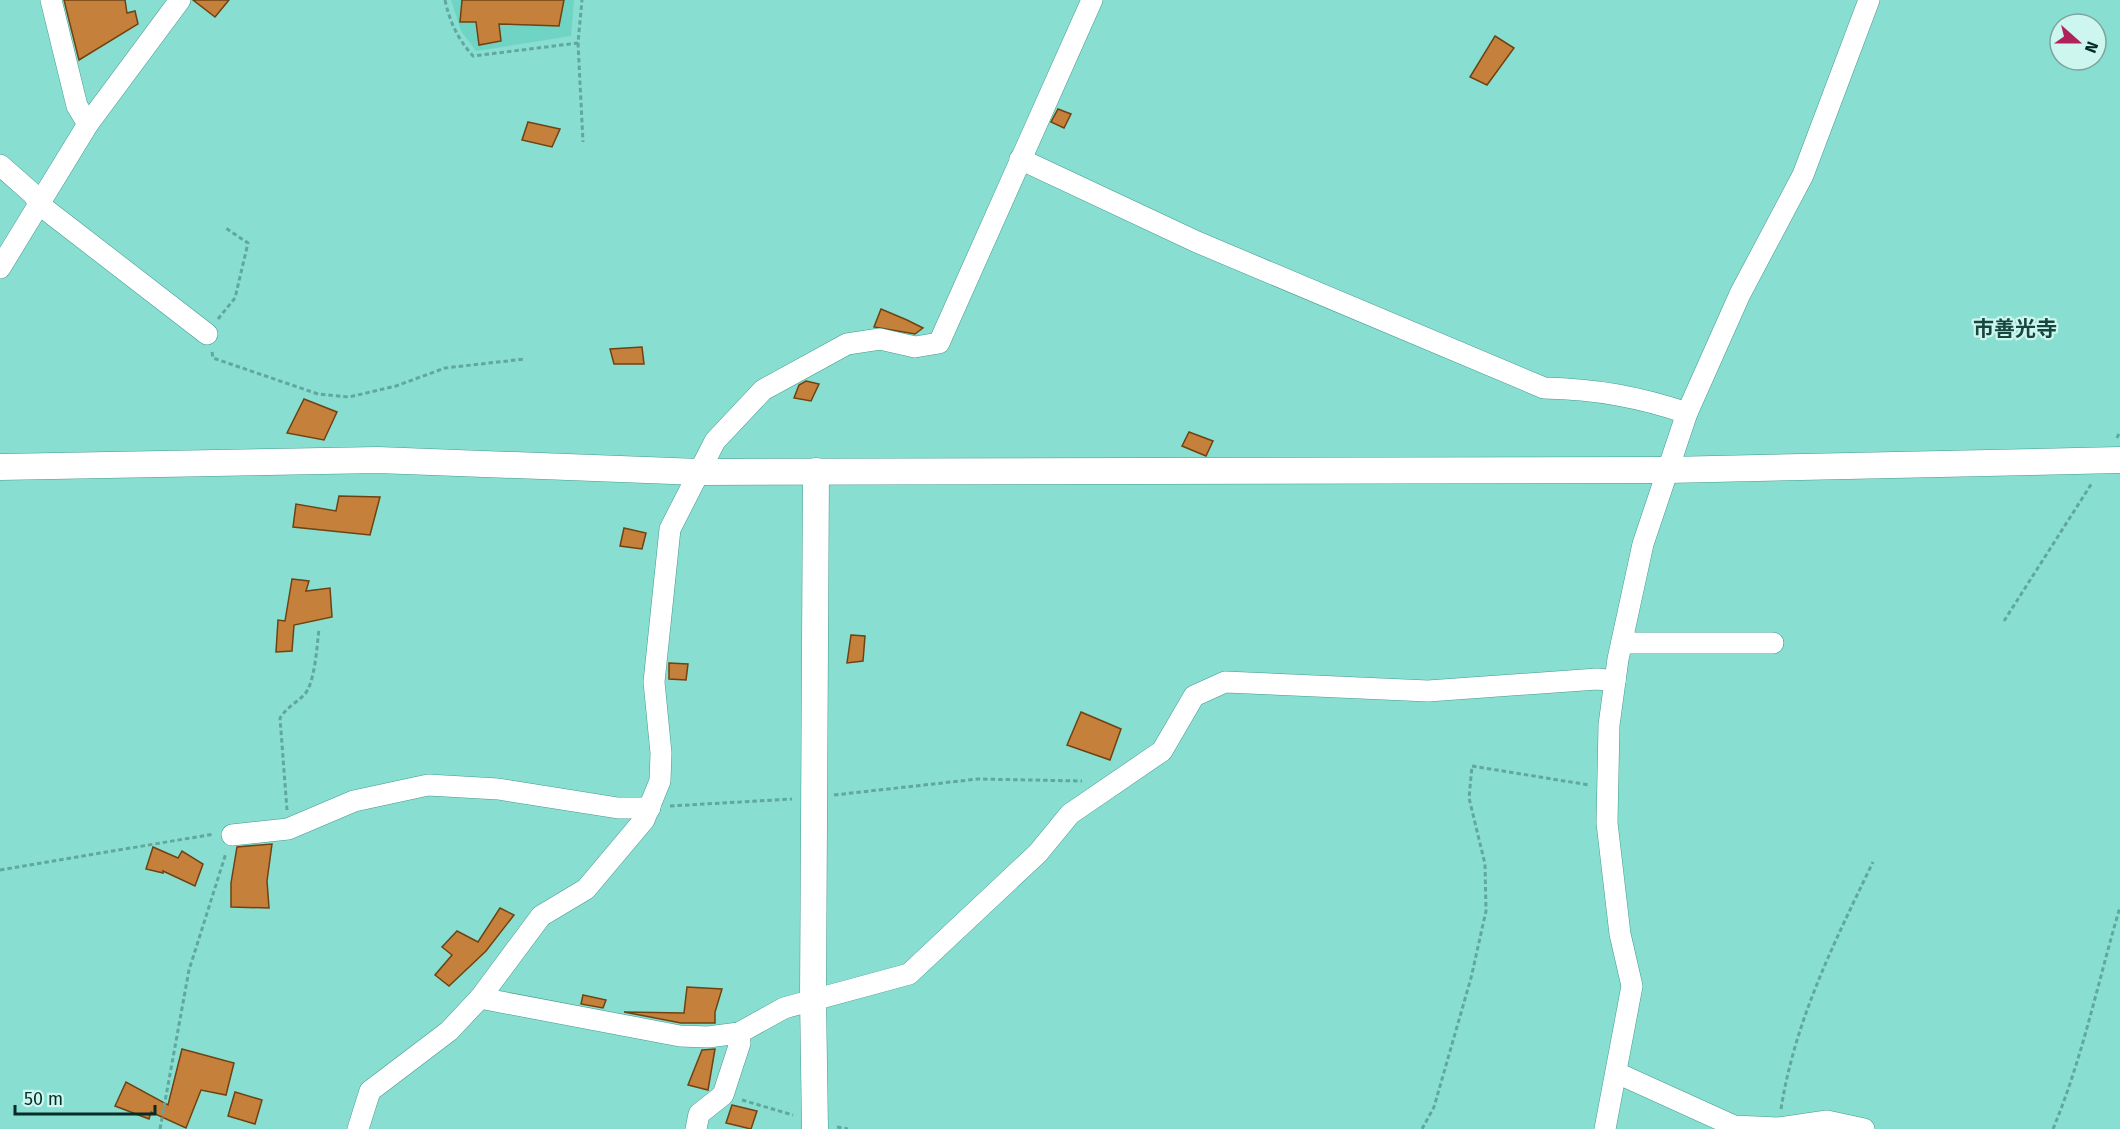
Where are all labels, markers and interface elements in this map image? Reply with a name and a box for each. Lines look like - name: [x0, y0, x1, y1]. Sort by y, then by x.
- north arrow: [2048, 12, 2108, 72]
- text: N: [2081, 39, 2102, 56]
- district label: 市善光寺: [1973, 316, 2057, 342]
- scale bar: [15, 1078, 154, 1116]
- text: 50 m: [24, 1088, 63, 1110]

